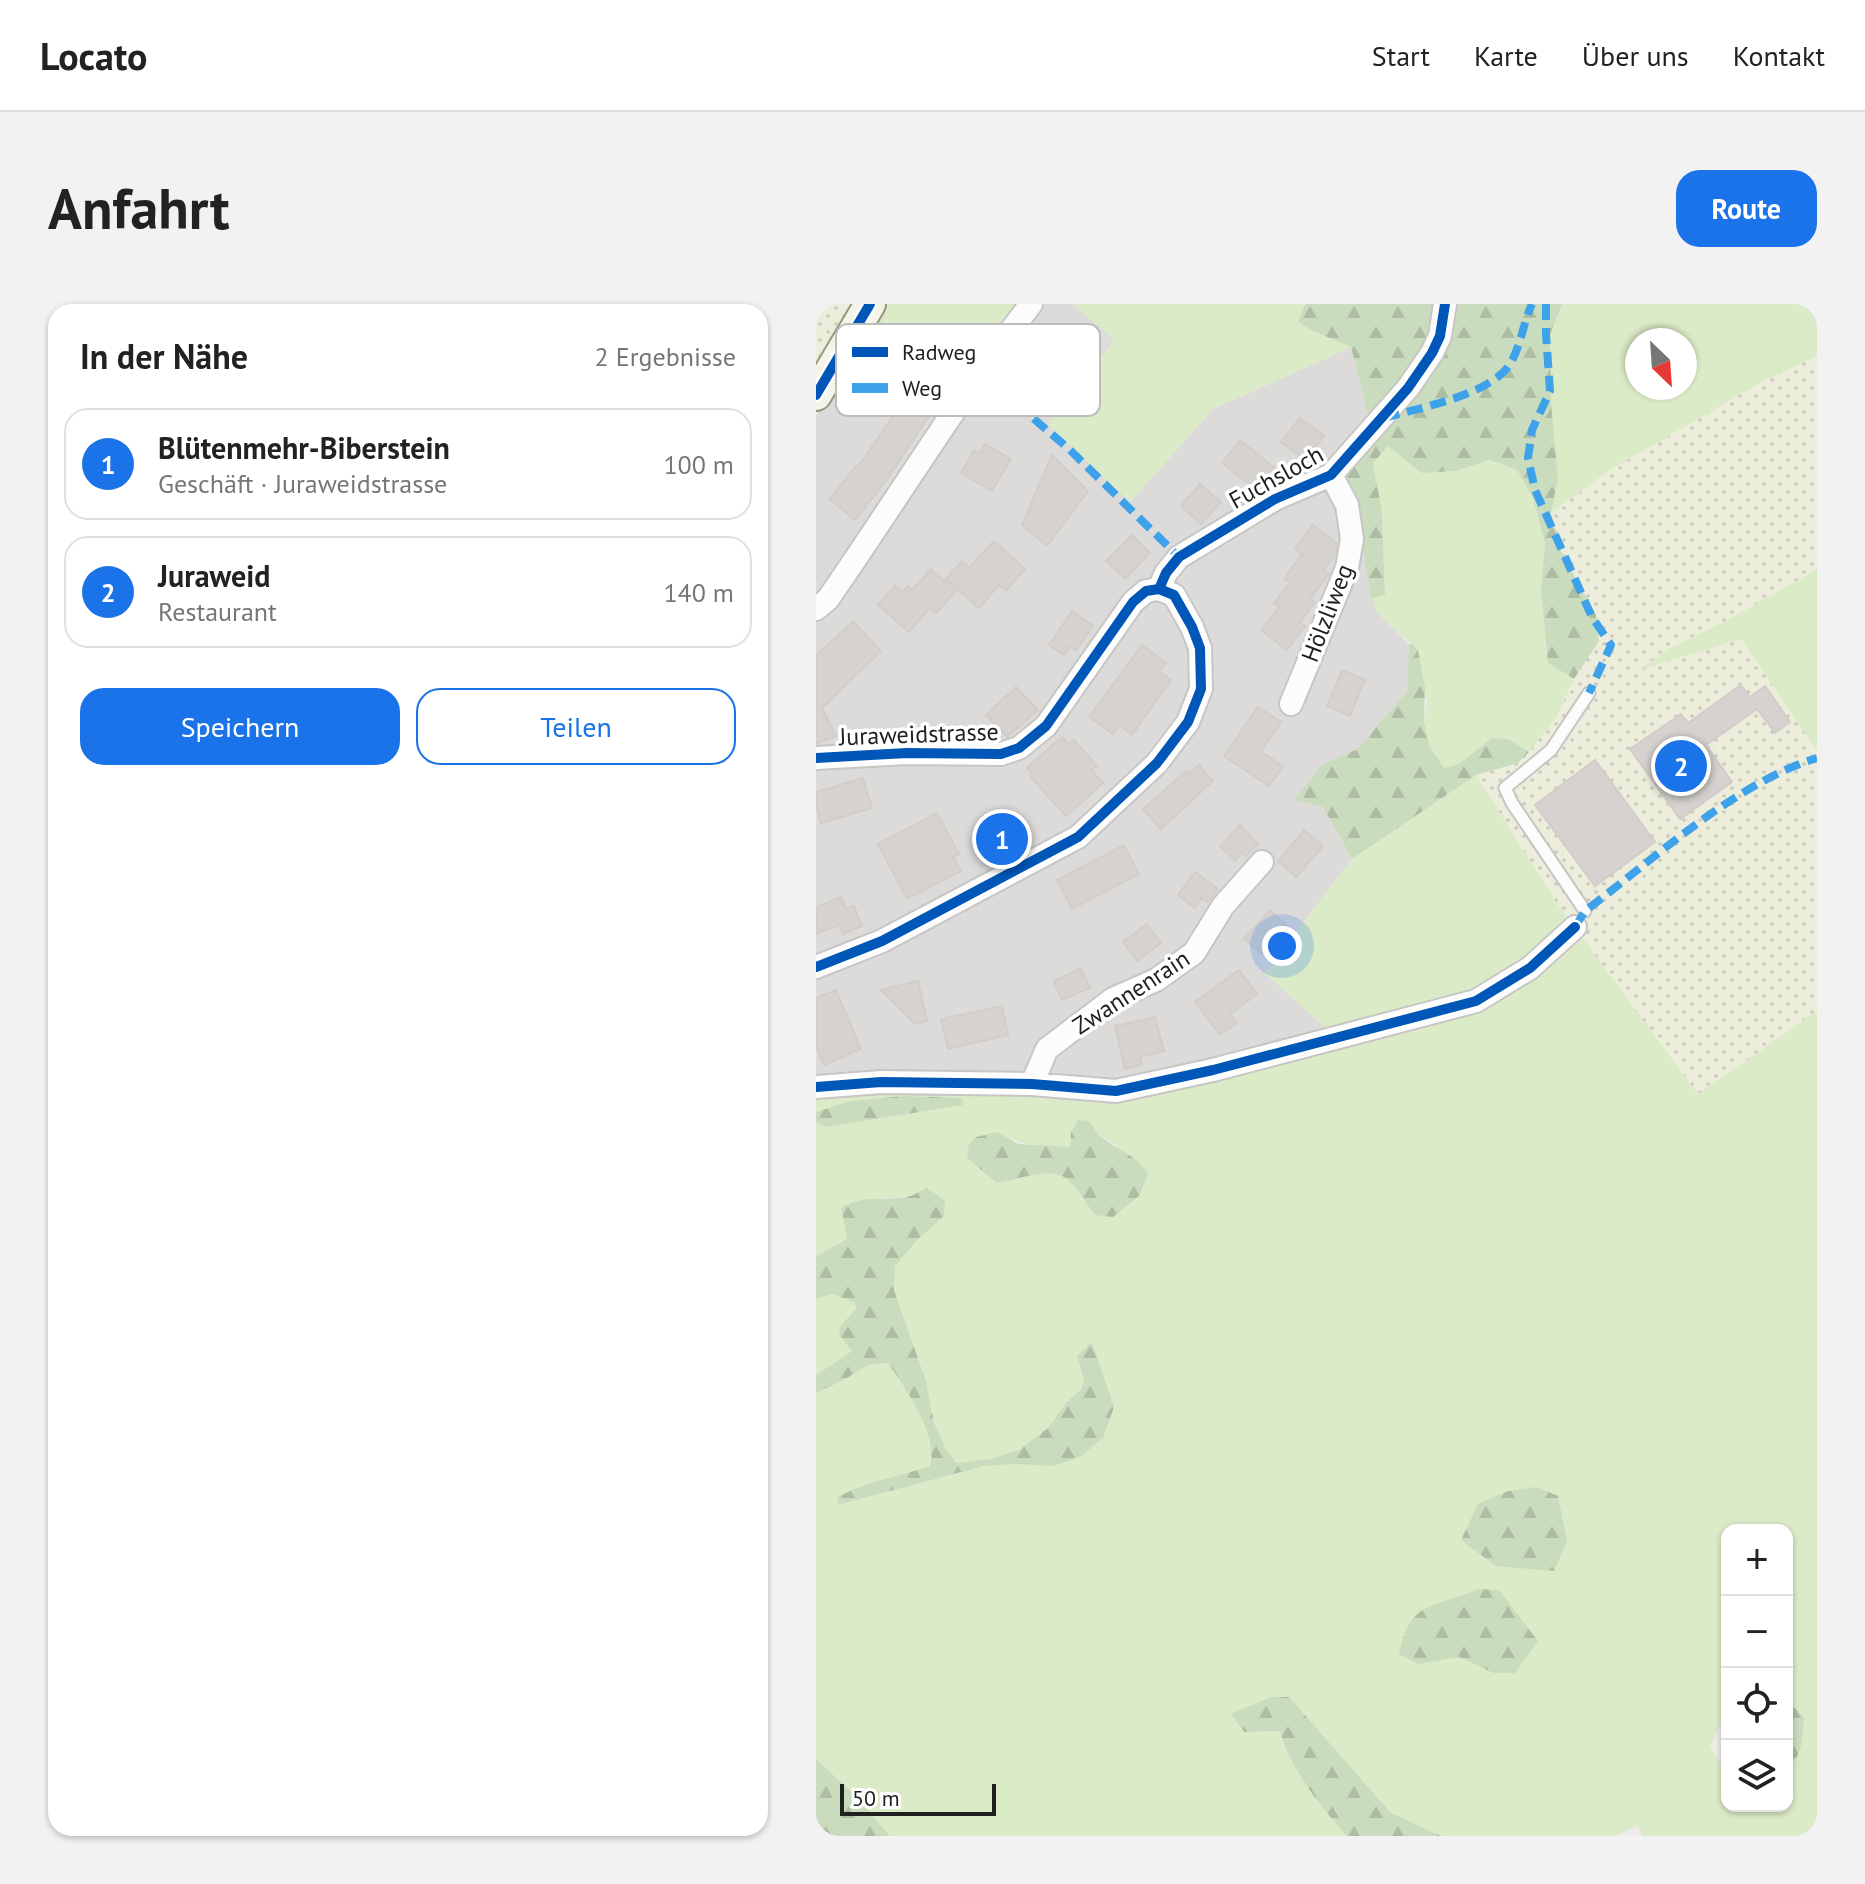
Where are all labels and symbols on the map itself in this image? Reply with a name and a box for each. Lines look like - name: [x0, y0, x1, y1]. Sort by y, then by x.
- legend: [836, 324, 1100, 416]
- north arrow: [1625, 328, 1697, 400]
- text: Radweg: [902, 338, 976, 366]
- text: Weg: [902, 374, 942, 402]
- street label: Fuchsloch: [1223, 438, 1329, 516]
- street label: Hölzliweg: [1294, 560, 1360, 666]
- street label: Juraweidstrasse: [838, 716, 999, 752]
- pin: 2: [1655, 736, 1707, 796]
- pin: 1: [976, 809, 1028, 869]
- your location: [1262, 926, 1302, 966]
- street label: Zwannenrain: [1067, 943, 1195, 1041]
- scale bar: [840, 1780, 996, 1816]

